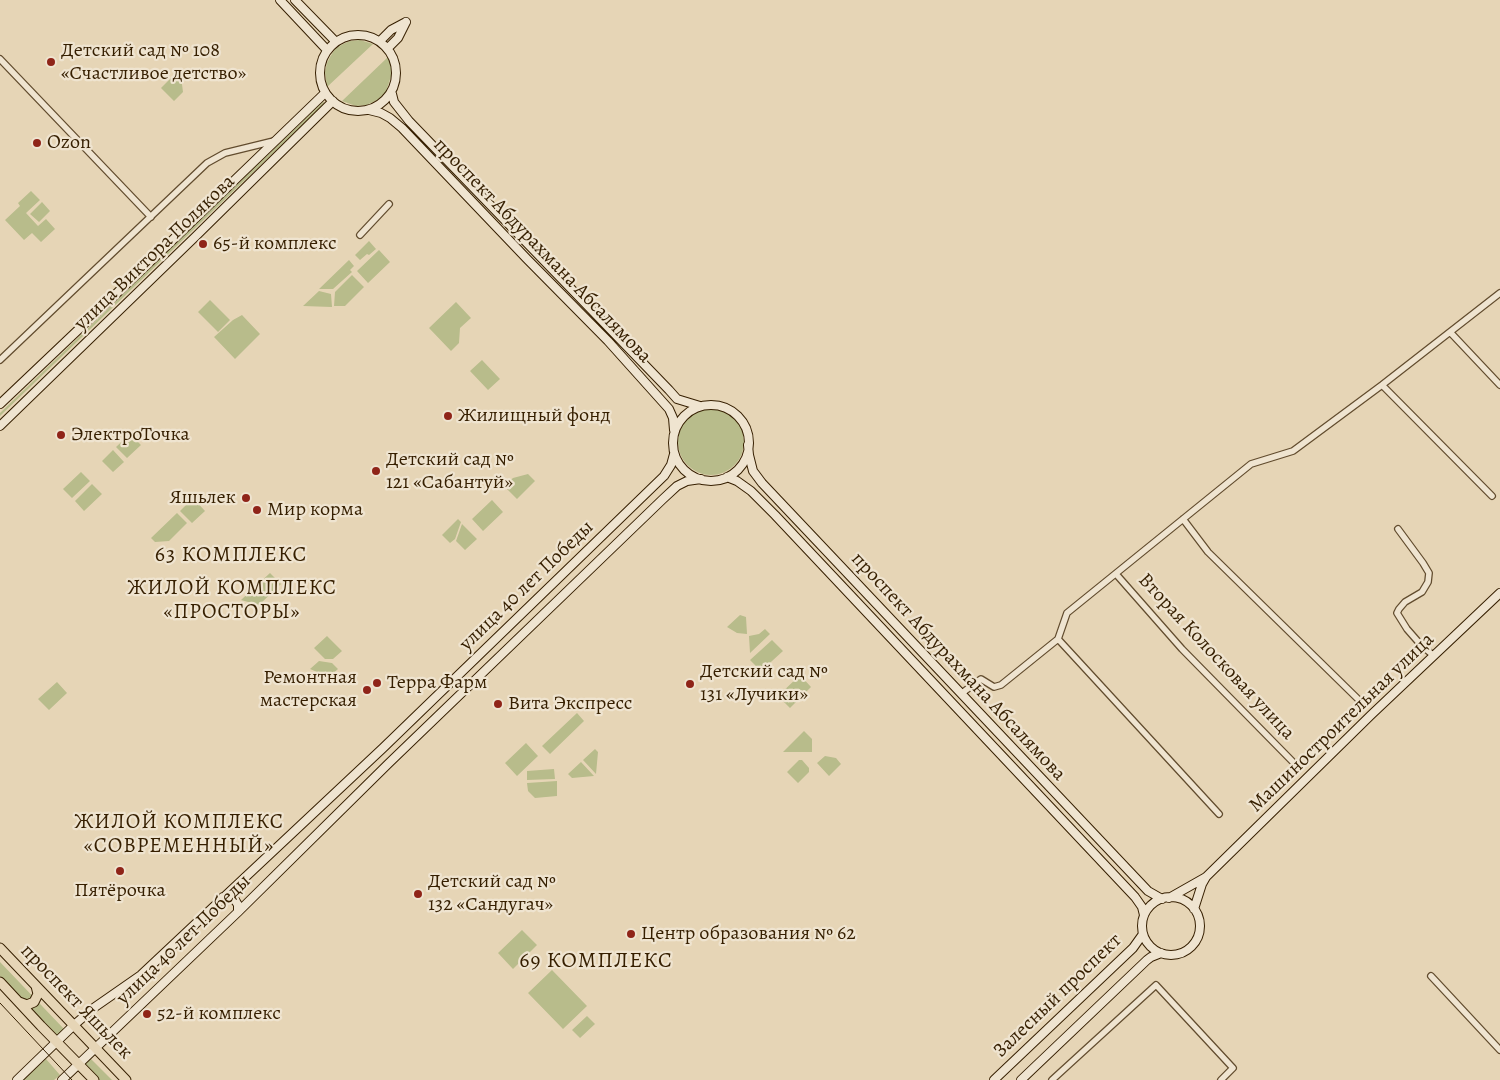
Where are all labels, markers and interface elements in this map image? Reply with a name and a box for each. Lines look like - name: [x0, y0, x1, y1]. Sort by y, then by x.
- place label: Детский сад № 108 «Счастливое детство»: [61, 39, 246, 86]
- marker: Детский сад № 108 «Счастливое детство»: [45, 56, 57, 68]
- place label: Ozon: [47, 131, 91, 155]
- street label: проспект Абдурахмана Абсалямова: [428, 133, 656, 369]
- marker: Ozon: [31, 137, 43, 149]
- street label: улица Виктора Полякова: [70, 170, 240, 336]
- place label: 65-й комплекс: [213, 232, 337, 256]
- marker: 65-й комплекс: [197, 238, 209, 250]
- place label: Жилищный фонд: [458, 404, 610, 428]
- marker: Жилищный фонд: [442, 410, 454, 422]
- place label: ЭлектроТочка: [71, 423, 190, 447]
- marker: ЭлектроТочка: [55, 429, 67, 441]
- place label: Детский сад № 121 «Сабантуй»: [386, 448, 514, 495]
- marker: Детский сад № 121 «Сабантуй»: [370, 465, 382, 477]
- place label: Яшьлек: [169, 486, 236, 510]
- marker: Яшьлек: [240, 492, 252, 504]
- place label: Мир корма: [267, 498, 363, 522]
- marker: Мир корма: [251, 504, 263, 516]
- street label: улица 40 лет Победы: [455, 516, 599, 656]
- district label: 63 КОМПЛЕКС: [153, 543, 309, 569]
- street label: проспект Абдурахмана Абсалямова: [846, 548, 1070, 786]
- street label: Вторая Колосковая улица: [1133, 569, 1299, 745]
- district label: ЖИЛОЙ КОМПЛЕКС «ПРОСТОРЫ»: [125, 576, 339, 626]
- street label: Машиностроительная улица: [1244, 628, 1440, 818]
- place label: Детский сад № 131 «Лучики»: [700, 660, 828, 707]
- place label: Ремонтная мастерская: [260, 666, 357, 713]
- place label: Терра Фарм: [387, 671, 487, 695]
- marker: Терра Фарм: [371, 677, 383, 689]
- marker: Детский сад № 131 «Лучики»: [684, 678, 696, 690]
- marker: Ремонтная мастерская: [361, 684, 373, 696]
- place label: Вита Экспресс: [508, 692, 633, 716]
- marker: Вита Экспресс: [492, 698, 504, 710]
- district label: ЖИЛОЙ КОМПЛЕКС «СОВРЕМЕННЫЙ»: [72, 810, 286, 860]
- marker: Пятёрочка: [114, 865, 126, 877]
- street label: улица 40 лет Победы: [112, 870, 256, 1010]
- place label: Детский сад № 132 «Сандугач»: [428, 870, 556, 917]
- place label: Пятёрочка: [74, 879, 166, 903]
- marker: Детский сад № 132 «Сандугач»: [412, 888, 424, 900]
- place label: Центр образования № 62: [641, 922, 856, 946]
- marker: Центр образования № 62: [625, 928, 637, 940]
- street label: Залесный проспект: [989, 929, 1127, 1063]
- street label: проспект Яшьлек: [15, 939, 137, 1065]
- district label: 69 КОМПЛЕКС: [518, 949, 674, 975]
- place label: 52-й комплекс: [157, 1002, 281, 1026]
- marker: 52-й комплекс: [141, 1008, 153, 1020]

